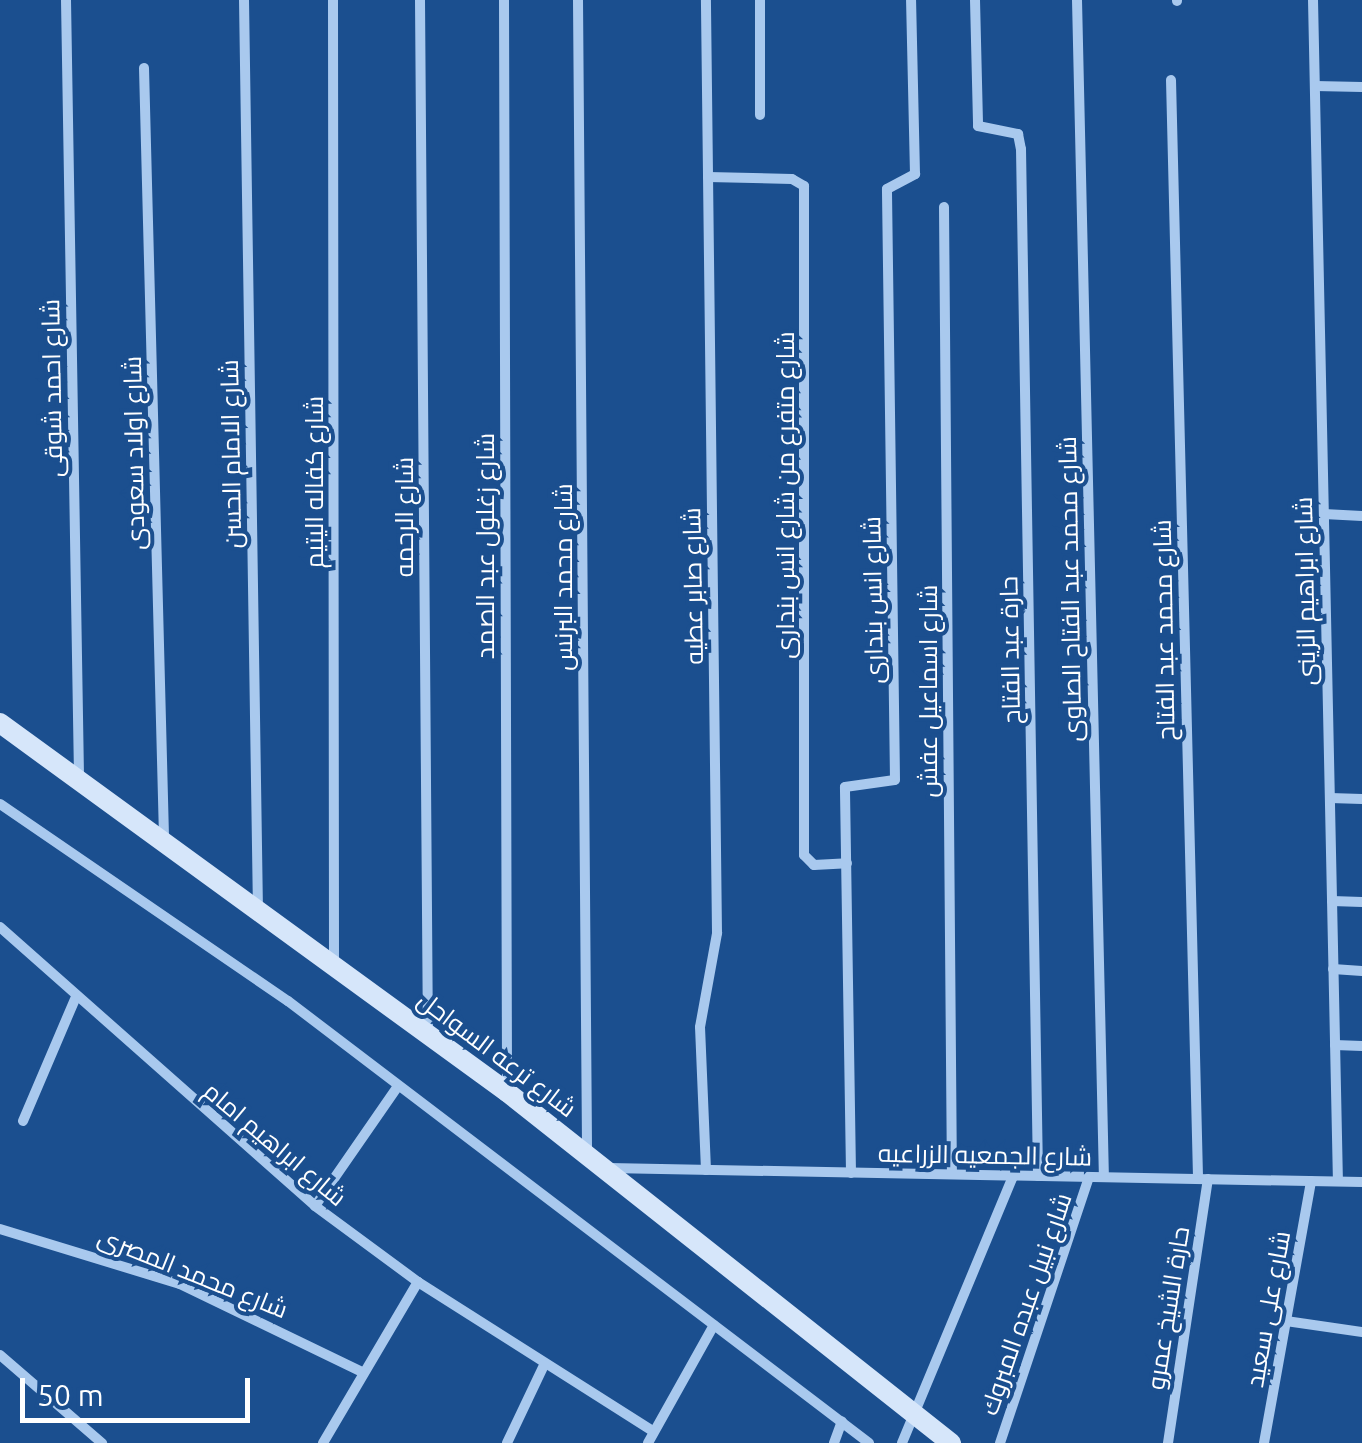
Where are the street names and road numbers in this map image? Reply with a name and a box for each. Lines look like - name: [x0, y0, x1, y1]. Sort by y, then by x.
- street label: شارع احمد شوقى: [35, 299, 69, 477]
- street label: شارع متفرع من شارع انس بندارى: [770, 331, 800, 659]
- street label: شارع اولاد سعودى: [117, 356, 151, 550]
- street label: شارع الامام الحسن: [214, 359, 248, 549]
- street label: شارع كفاله اليتيم: [299, 396, 329, 568]
- street label: شارع زغلول عبد الصمد: [470, 433, 500, 659]
- street label: شارع محمد عبد الفتاح الصاوى: [1052, 436, 1088, 742]
- street label: شارع الرحمه: [389, 457, 419, 577]
- street label: شارع محمد البرنس: [548, 483, 578, 671]
- street label: شارع ابراهيم الزينى: [1288, 496, 1322, 686]
- street label: شارع صابر عطيه: [677, 507, 709, 665]
- street label: شارع انس بندارى: [857, 516, 889, 684]
- street label: شارع محمد عبد الفتاح: [1147, 519, 1181, 741]
- street label: حارة عبد الفتاح: [994, 576, 1026, 724]
- street label: شارع اسماعيل عفش: [913, 584, 943, 798]
- street label: شارع ترعه السواحل: [412, 985, 582, 1123]
- street label: شارع ابراهيم امام: [198, 1076, 352, 1212]
- street label: شارع الجمعيه الزراعيه: [878, 1138, 1092, 1172]
- street label: شارع نبيل عبده المبروك: [974, 1189, 1078, 1419]
- street label: شارع محمد المصرى: [94, 1221, 292, 1325]
- street label: حارة الشيخ عمرو: [1140, 1224, 1196, 1392]
- street label: شارع على سعيد: [1239, 1228, 1297, 1390]

